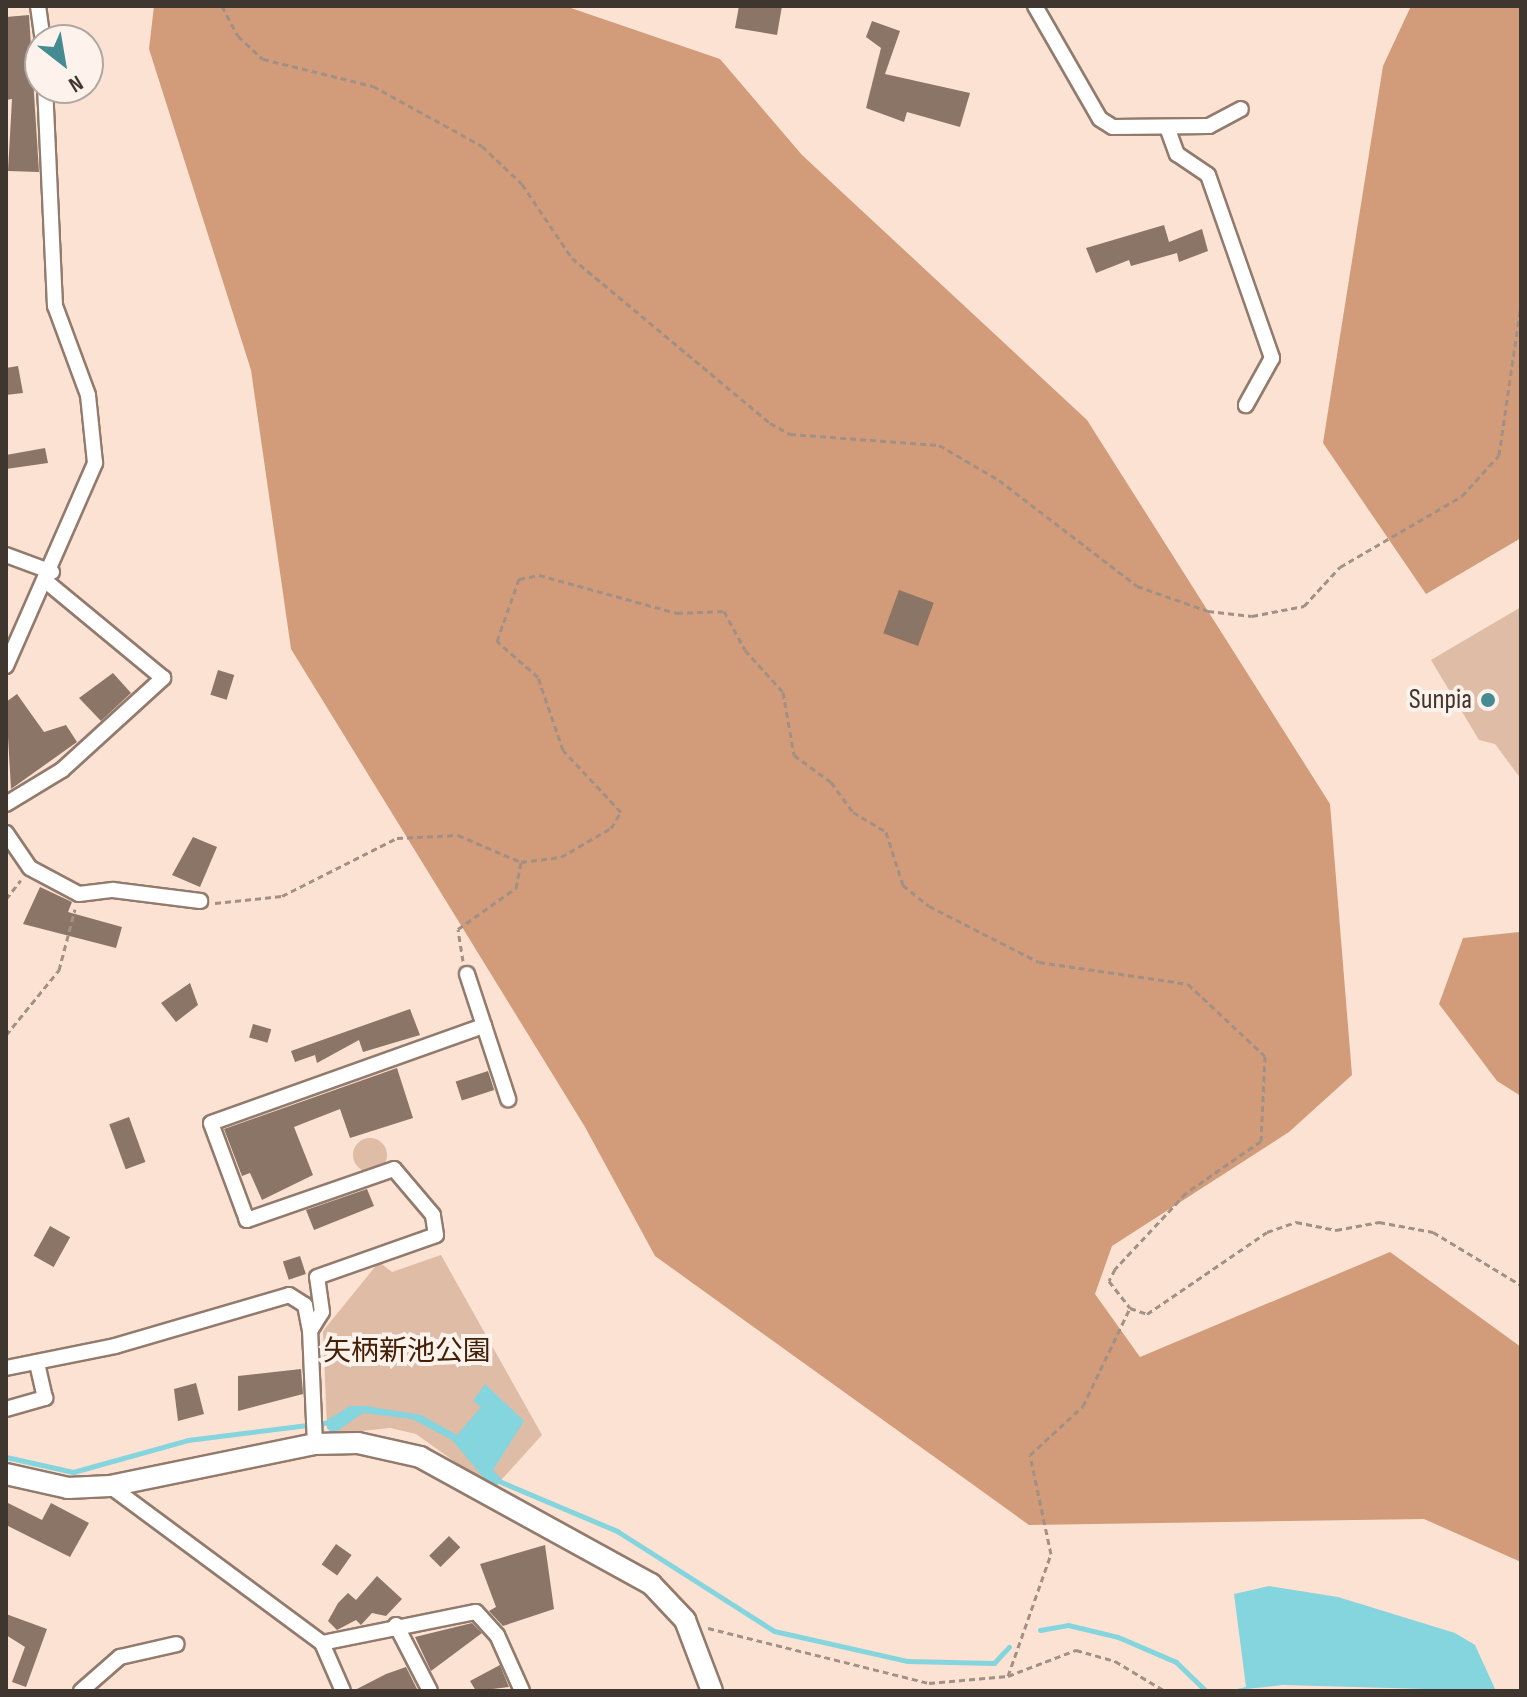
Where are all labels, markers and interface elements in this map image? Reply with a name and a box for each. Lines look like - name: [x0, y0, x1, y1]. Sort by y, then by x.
- north arrow: [24, 24, 104, 104]
- text: N: [64, 69, 88, 98]
- place label: Sunpia: [1409, 683, 1472, 717]
- marker: Sunpia: [1479, 691, 1497, 709]
- park label: 矢柄新池公園: [323, 1335, 491, 1369]

